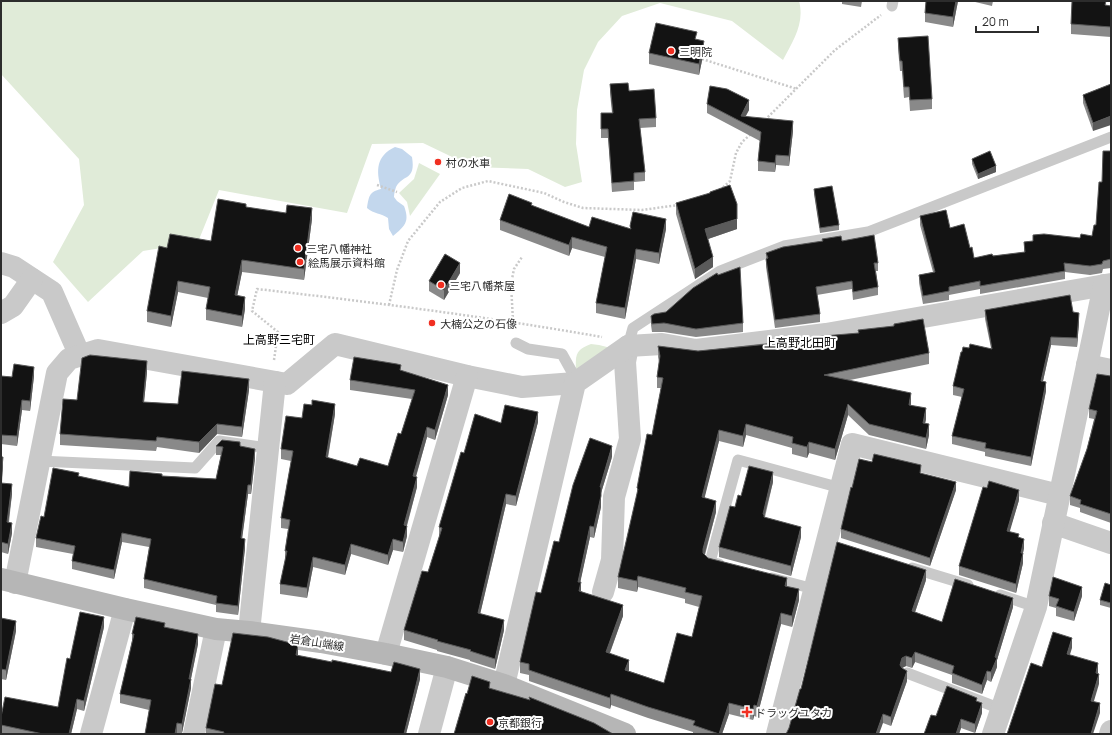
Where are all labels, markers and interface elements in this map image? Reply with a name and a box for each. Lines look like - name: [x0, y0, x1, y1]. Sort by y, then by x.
- scale bar: [976, 8, 1038, 34]
- text: 20 m: [982, 13, 1009, 30]
- place label: 三明院: [679, 44, 712, 59]
- marker: 三明院: [666, 46, 676, 56]
- place label: 村の水車: [446, 155, 490, 170]
- marker: 村の水車: [433, 157, 443, 167]
- place label: 三宅八幡神社: [306, 241, 372, 256]
- marker: 三宅八幡神社: [293, 243, 303, 253]
- place label: 絵馬展示資料館: [308, 255, 385, 270]
- marker: 絵馬展示資料館: [295, 257, 305, 267]
- place label: 三宅八幡茶屋: [449, 278, 515, 293]
- marker: 三宅八幡茶屋: [436, 280, 446, 290]
- place label: 大楠公之の石像: [440, 316, 517, 331]
- marker: 大楠公之の石像: [427, 318, 437, 328]
- district label: 上高野三宅町: [243, 331, 315, 348]
- district label: 上高野北田町: [764, 334, 836, 351]
- street label: 岩倉山端線: [289, 630, 345, 654]
- place label: ドラッグユタカ: [755, 705, 832, 720]
- marker: ドラッグユタカ: [742, 707, 752, 717]
- place label: 京都銀行: [498, 715, 542, 730]
- marker: 京都銀行: [485, 717, 495, 727]

